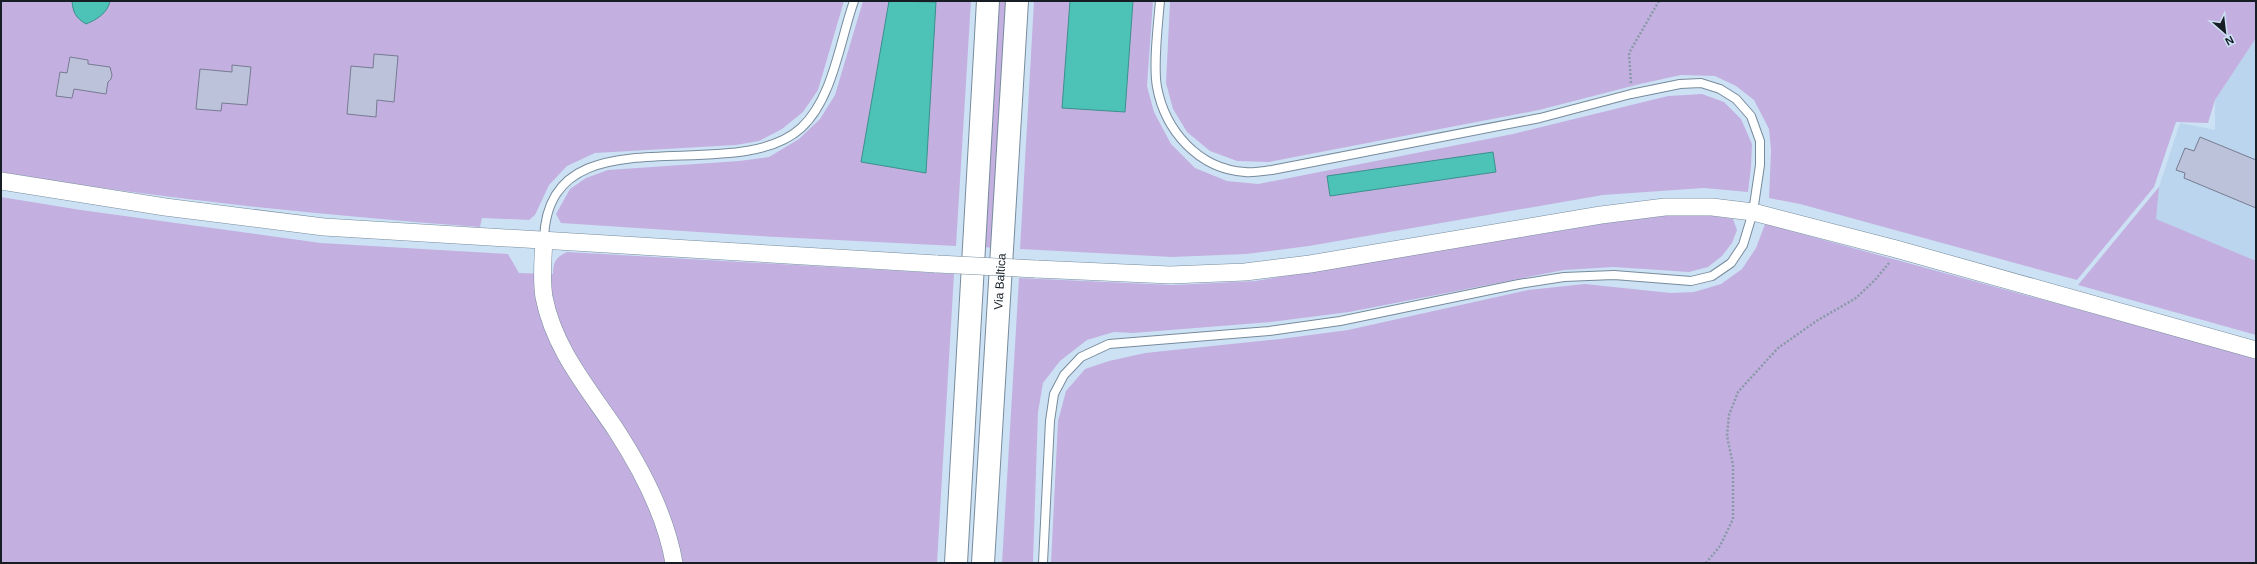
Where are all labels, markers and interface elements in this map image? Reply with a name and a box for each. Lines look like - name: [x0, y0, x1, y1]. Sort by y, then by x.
- north arrow: [2205, 12, 2245, 52]
- text: N: [2223, 34, 2236, 48]
- street label: Via Baltica: [991, 253, 1009, 310]

